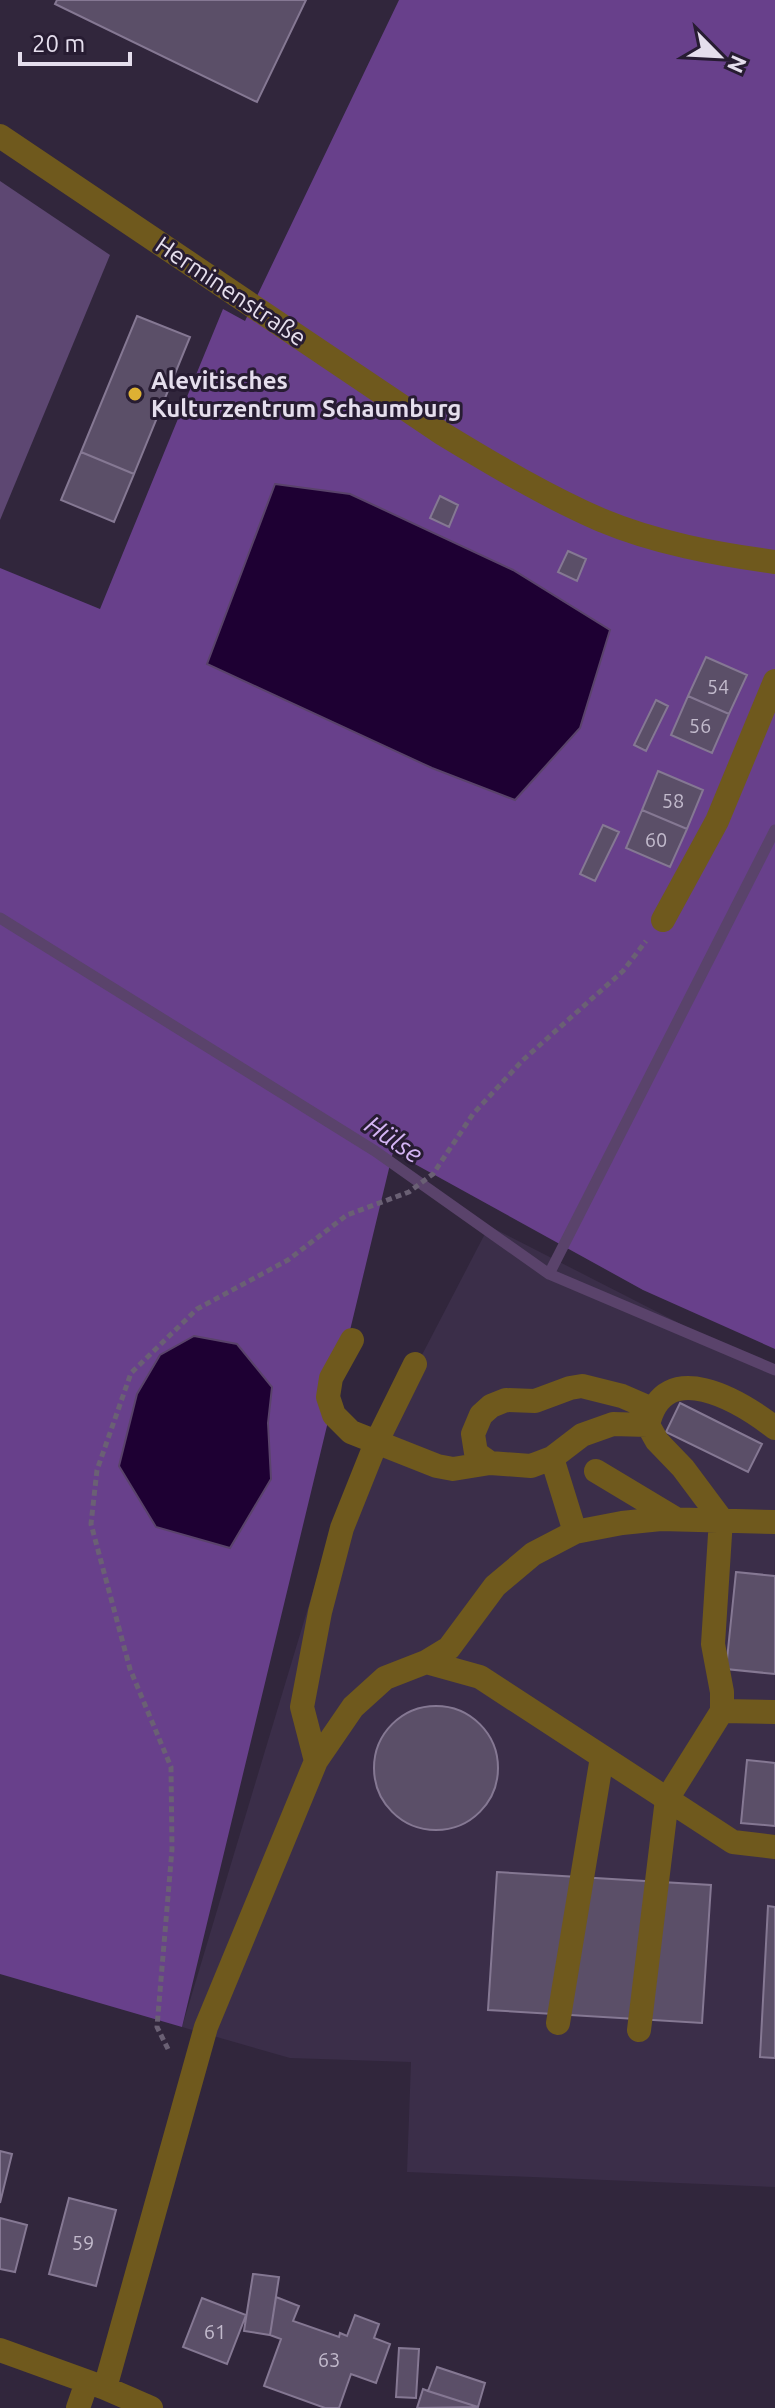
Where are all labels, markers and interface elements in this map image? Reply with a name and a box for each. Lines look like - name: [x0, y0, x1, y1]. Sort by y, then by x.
- scale bar: [20, 16, 130, 66]
- north arrow: [679, 16, 759, 96]
- text: 20 m: [32, 30, 85, 57]
- text: N: [723, 52, 752, 77]
- street label: Herminenstraße: [151, 231, 311, 351]
- place label: Alevitisches Kulturzentrum Schaumburg: [151, 367, 461, 422]
- marker: Alevitisches Kulturzentrum Schaumburg: [126, 385, 144, 403]
- house number: 54: [707, 675, 729, 698]
- house number: 56: [689, 714, 711, 737]
- house number: 58: [662, 789, 684, 812]
- house number: 60: [645, 828, 667, 851]
- water label: Hülse: [360, 1109, 428, 1169]
- house number: 59: [72, 2231, 94, 2254]
- house number: 61: [204, 2320, 226, 2343]
- house number: 63: [318, 2348, 340, 2371]

